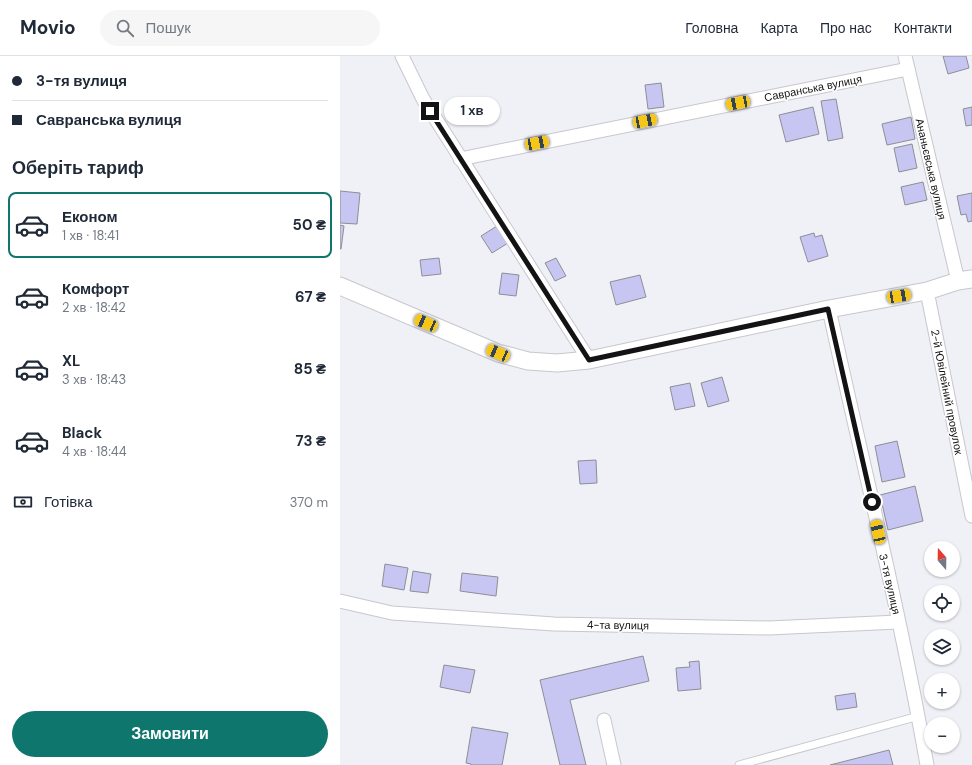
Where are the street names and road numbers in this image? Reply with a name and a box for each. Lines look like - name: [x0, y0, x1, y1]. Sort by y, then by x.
- street label: Савранська вулиця: [763, 72, 863, 104]
- street label: Ананьєвська вулиця: [913, 117, 949, 221]
- street label: 2-й Ювілейний провулок: [928, 328, 966, 456]
- street label: 3-тя вулиця: [876, 552, 904, 616]
- street label: 4-та вулиця: [587, 617, 649, 633]

